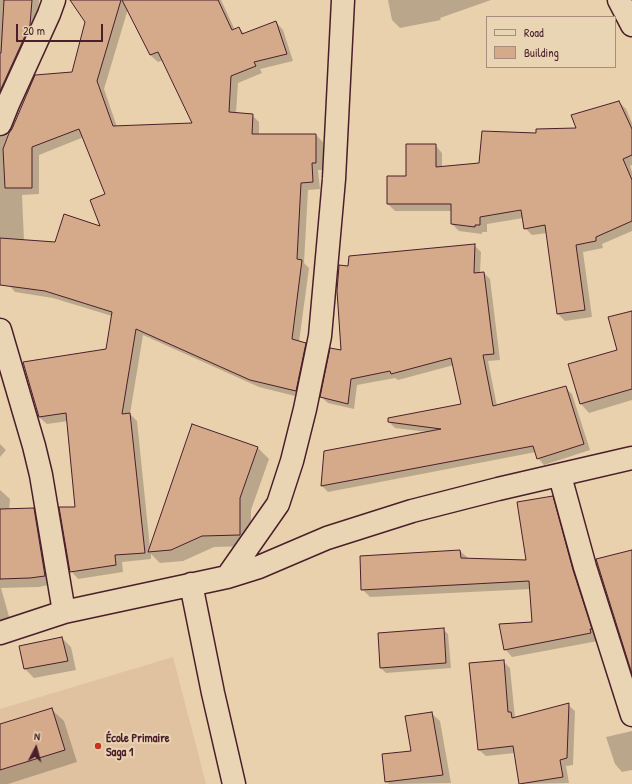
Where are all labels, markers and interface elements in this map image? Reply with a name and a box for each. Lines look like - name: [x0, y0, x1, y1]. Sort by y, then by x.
- scale bar: [18, 16, 105, 42]
- legend: [486, 16, 616, 68]
- text: 20 m: [23, 22, 45, 39]
- text: Road: [524, 24, 544, 41]
- text: Building: [524, 44, 559, 61]
- north arrow: [16, 728, 56, 768]
- text: N: [34, 729, 41, 743]
- place label: École Primaire Saga 1: [106, 732, 170, 760]
- marker: École Primaire Saga 1: [93, 741, 103, 751]

